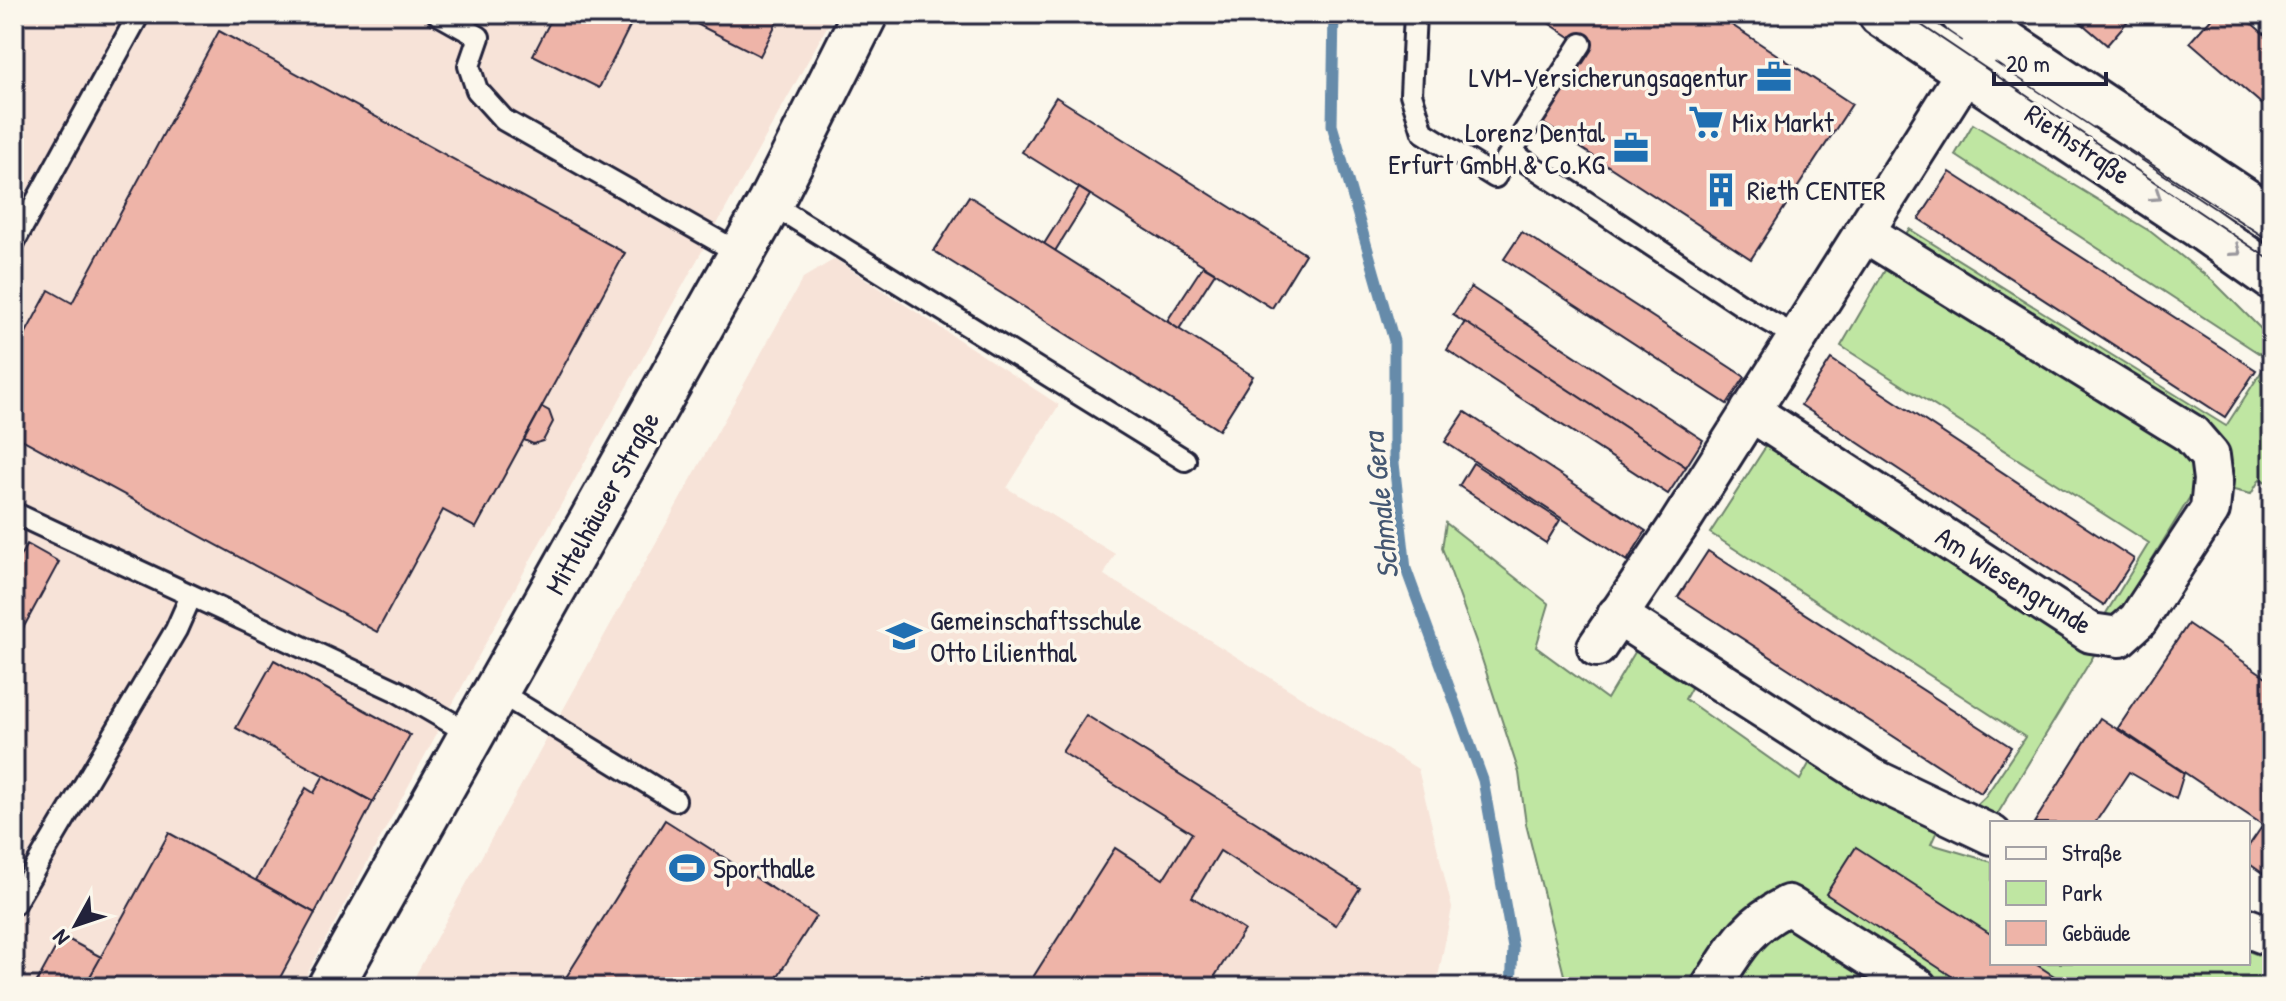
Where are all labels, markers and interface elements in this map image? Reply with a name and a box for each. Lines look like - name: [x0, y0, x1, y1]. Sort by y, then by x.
- scale bar: [1994, 36, 2106, 86]
- text: 20 m: [2006, 47, 2050, 79]
- place label: LVM-Versicherungsagentur: [1469, 58, 1748, 96]
- office icon: LVM-Versicherungsagentur: [1755, 58, 1793, 96]
- street label: Riethstraße: [2018, 95, 2138, 193]
- supermarket icon: Mix Markt: [1687, 103, 1725, 141]
- place label: Mix Markt: [1732, 103, 1834, 141]
- place label: Lorenz Dental Erfurt GmbH & Co.KG: [1388, 113, 1606, 183]
- office icon: Lorenz Dental Erfurt GmbH & Co.KG: [1612, 129, 1650, 167]
- building icon: Rieth CENTER: [1702, 171, 1740, 209]
- place label: Rieth CENTER: [1747, 171, 1886, 209]
- one-way arrow: [2147, 186, 2162, 201]
- one-way arrow: [2228, 242, 2242, 256]
- street label: Mittelhäuser Straße: [536, 405, 668, 601]
- water label: Schmale Gera: [1352, 428, 1408, 581]
- street label: Am Wiesengrunde: [1929, 517, 2099, 643]
- place label: Gemeinschaftsschule Otto Lilienthal: [930, 601, 1142, 671]
- school or university icon: Gemeinschaftsschule Otto Lilienthal: [885, 617, 923, 655]
- legend: [1990, 821, 2250, 965]
- text: Straße: [2062, 836, 2123, 868]
- sports icon: Sporthalle: [668, 849, 706, 887]
- place label: Sporthalle: [713, 849, 815, 887]
- text: Park: [2062, 876, 2102, 908]
- north arrow: [36, 885, 116, 965]
- text: Gebäude: [2062, 916, 2131, 948]
- text: N: [45, 924, 76, 952]

